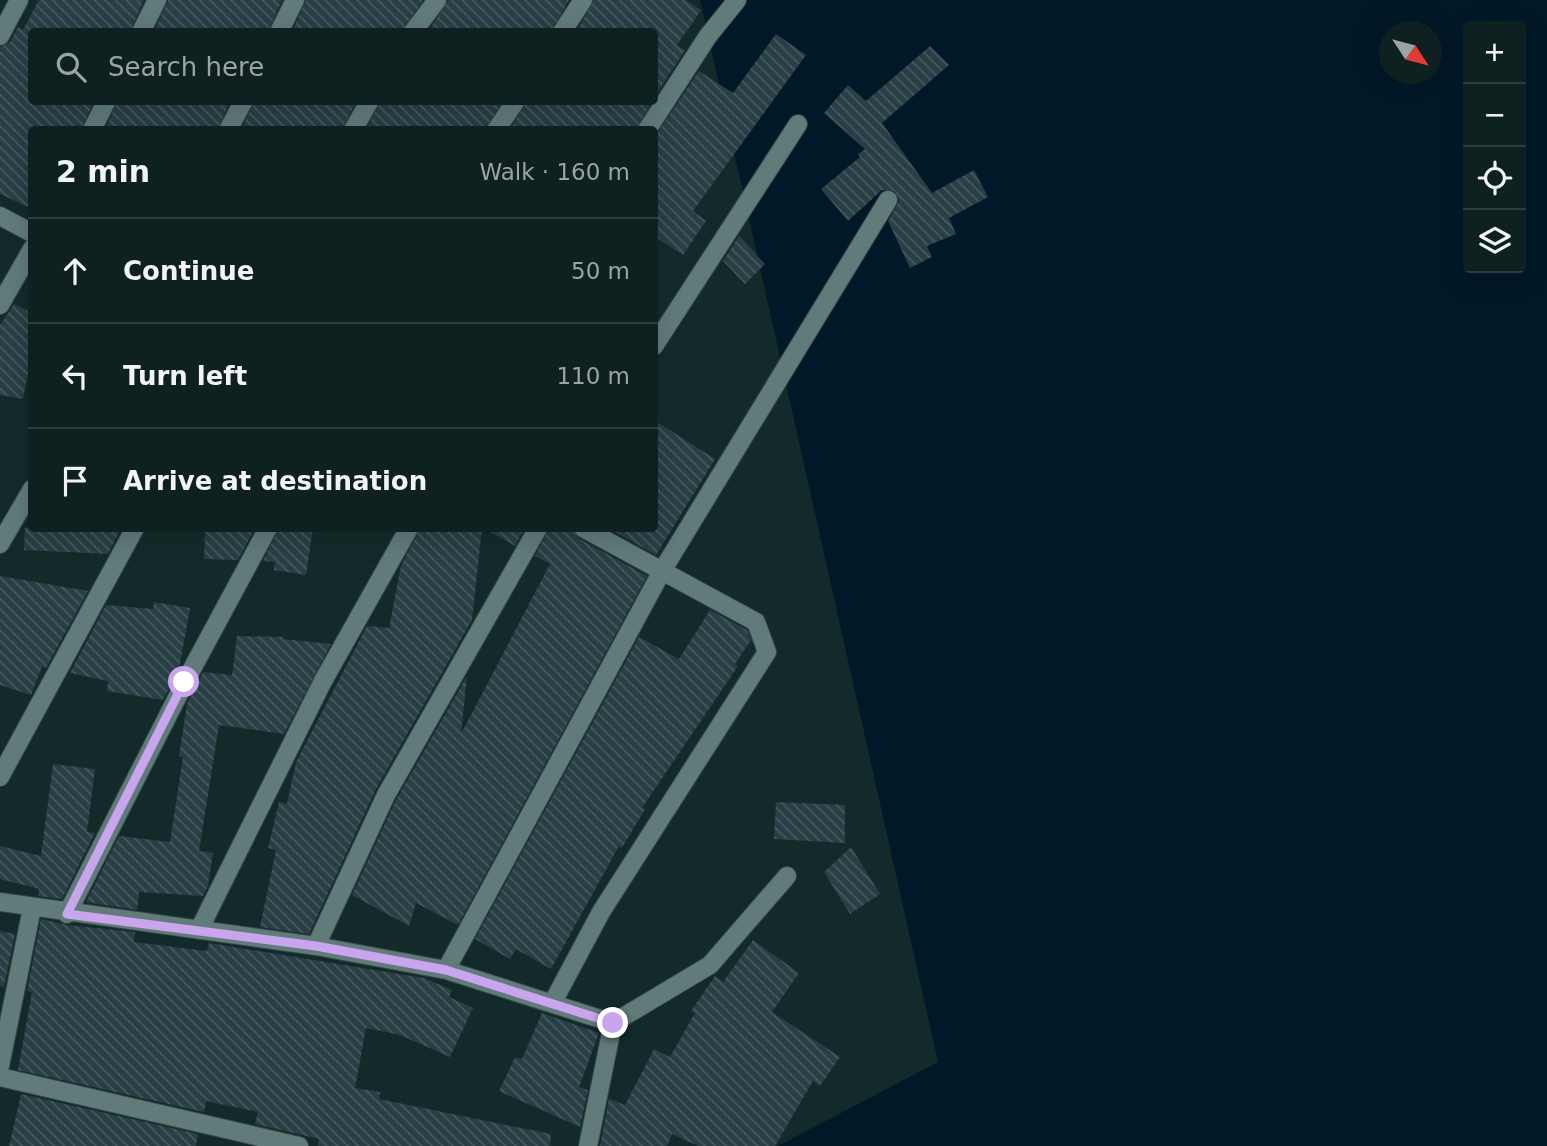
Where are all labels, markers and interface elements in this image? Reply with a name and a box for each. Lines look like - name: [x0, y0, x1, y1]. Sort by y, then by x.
- north arrow: [1379, 21, 1442, 84]
- map controls: [1463, 21, 1526, 273]
- button: +: [1463, 21, 1526, 84]
- search box: [28, 28, 658, 105]
- icon: search: [52, 48, 90, 86]
- text: Search here: [108, 52, 264, 82]
- button: −: [1463, 84, 1526, 147]
- button: locate: [1463, 147, 1526, 210]
- text: 2 min: [56, 154, 150, 189]
- text: Walk · 160 m: [479, 159, 630, 185]
- button: layers: [1463, 210, 1526, 273]
- icon: ahead: [56, 252, 94, 290]
- text: Continue: [123, 256, 254, 286]
- text: 50 m: [571, 258, 630, 284]
- icon: left: [56, 357, 94, 395]
- text: Turn left: [123, 361, 247, 391]
- text: 110 m: [556, 363, 630, 389]
- icon: arrive: [56, 462, 94, 500]
- text: Arrive at destination: [123, 466, 427, 496]
- route start: [168, 666, 199, 697]
- route end: [597, 1007, 628, 1038]

